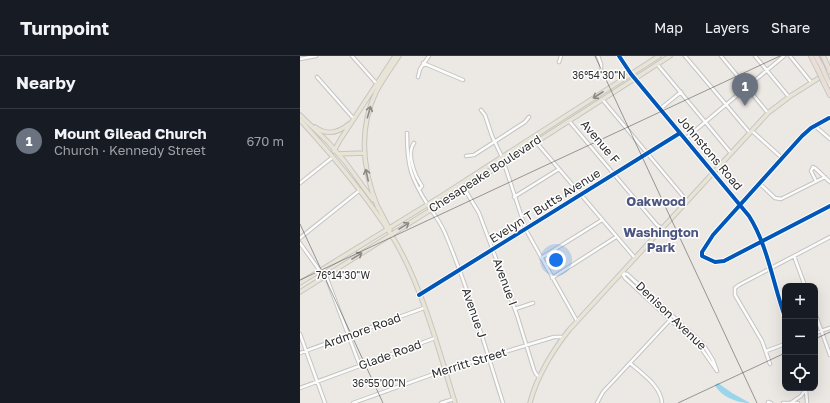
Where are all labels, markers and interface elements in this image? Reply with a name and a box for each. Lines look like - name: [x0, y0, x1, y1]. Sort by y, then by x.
- text: Turnpoint: [20, 16, 109, 39]
- text: Map: [654, 19, 683, 36]
- text: Layers: [705, 19, 749, 36]
- text: Share: [771, 19, 810, 36]
- text: 36°54'30"N: [572, 69, 626, 81]
- text: Nearby: [16, 72, 76, 93]
- pin: 1: [732, 73, 758, 106]
- one-way arrow: [593, 91, 604, 99]
- one-way arrow: [366, 106, 373, 119]
- street label: Johnstons Road: [675, 112, 746, 193]
- street label: Avenue F: [578, 117, 623, 167]
- text: Mount Gilead Church: [54, 124, 207, 142]
- street label: Chesapeake Boulevard: [426, 132, 544, 216]
- text: 1: [26, 133, 32, 149]
- text: 670 m: [246, 133, 284, 149]
- text: Church · Kennedy Street: [54, 142, 206, 158]
- street label: Evelyn T Butts Avenue: [486, 165, 603, 246]
- one-way arrow: [363, 169, 371, 182]
- district label: Oakwood: [626, 193, 686, 209]
- one-way arrow: [399, 222, 410, 230]
- district label: Washington Park: [623, 224, 699, 255]
- your location: [546, 250, 566, 270]
- one-way arrow: [351, 252, 362, 260]
- street label: Avenue I: [490, 256, 521, 307]
- text: 76°14'30"W: [316, 269, 370, 281]
- street label: Denison Avenue: [633, 278, 710, 353]
- map controls: [782, 283, 818, 391]
- button: +: [782, 283, 818, 319]
- street label: Avenue J: [459, 286, 490, 340]
- street label: Ardmore Road: [321, 310, 403, 352]
- button: −: [782, 319, 818, 355]
- street label: Glade Road: [356, 336, 423, 373]
- street label: Merritt Street: [429, 344, 508, 381]
- button: locate: [782, 355, 818, 391]
- text: 36°55'00"N: [352, 377, 406, 389]

